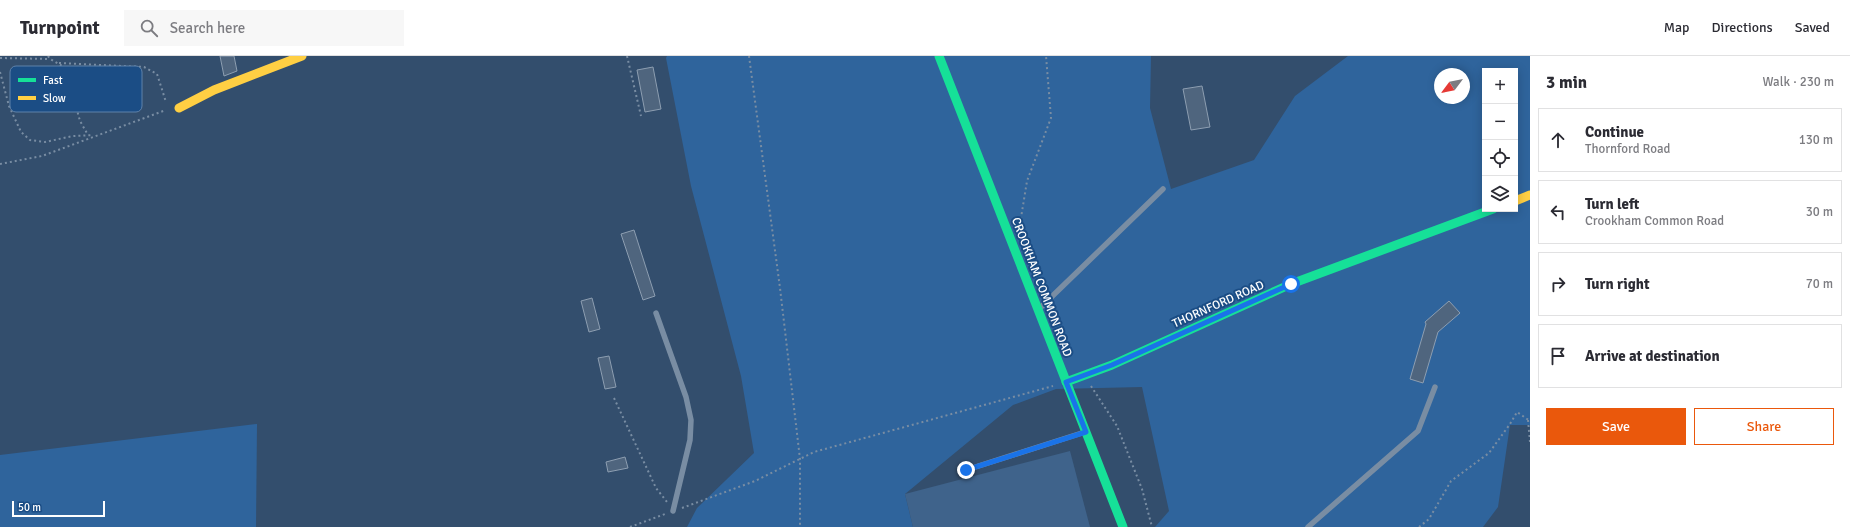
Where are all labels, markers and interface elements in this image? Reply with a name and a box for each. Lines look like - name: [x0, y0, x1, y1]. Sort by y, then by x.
- search box: [124, 10, 404, 46]
- text: Turnpoint: [20, 16, 100, 40]
- icon: search: [138, 17, 160, 39]
- text: Search here: [170, 19, 245, 37]
- text: Map: [1664, 19, 1690, 36]
- text: Directions: [1712, 19, 1773, 36]
- text: Saved: [1795, 19, 1830, 36]
- legend: [10, 66, 142, 112]
- north arrow: [1434, 68, 1470, 104]
- map controls: [1482, 68, 1518, 212]
- button: +: [1482, 68, 1518, 104]
- text: 3 min: [1546, 72, 1587, 93]
- text: Fast: [43, 74, 63, 87]
- text: Walk · 230 m: [1763, 74, 1834, 90]
- text: Slow: [43, 92, 66, 105]
- button: −: [1482, 104, 1518, 140]
- text: Continue: [1585, 123, 1644, 141]
- icon: ahead: [1547, 129, 1569, 151]
- text: 130 m: [1799, 132, 1833, 148]
- button: locate: [1482, 140, 1518, 176]
- text: Thornford Road: [1585, 141, 1670, 157]
- button: layers: [1482, 176, 1518, 212]
- text: Turn left: [1585, 195, 1639, 213]
- icon: left: [1547, 201, 1569, 223]
- text: 30 m: [1806, 204, 1833, 220]
- text: Crookham Common Road: [1585, 213, 1724, 229]
- street label: CROOKHAM COMMON ROAD: [1008, 215, 1075, 359]
- icon: right: [1547, 273, 1569, 295]
- route start: [1282, 275, 1300, 293]
- text: Turn right: [1585, 275, 1650, 293]
- text: 70 m: [1806, 276, 1833, 292]
- street label: THORNFORD ROAD: [1170, 277, 1267, 331]
- icon: arrive: [1547, 345, 1569, 367]
- text: Arrive at destination: [1585, 347, 1720, 365]
- button: Save: [1546, 408, 1686, 445]
- button: Share: [1694, 408, 1834, 445]
- route end: [957, 461, 975, 479]
- scale bar: [12, 499, 105, 518]
- text: 50 m: [18, 501, 41, 514]

